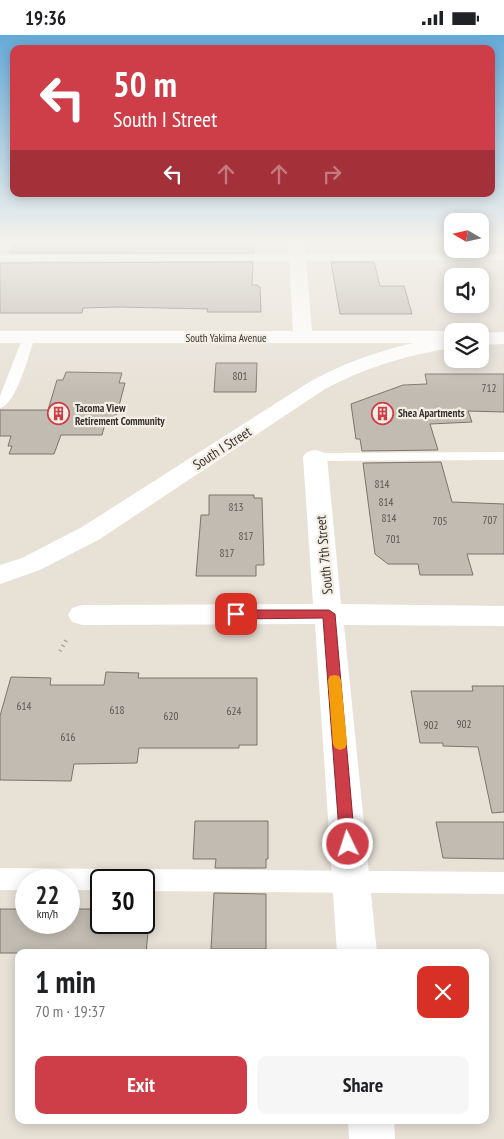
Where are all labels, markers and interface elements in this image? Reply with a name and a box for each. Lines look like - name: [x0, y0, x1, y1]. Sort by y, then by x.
- text: 19:36: [25, 6, 66, 30]
- text: 50 m: [113, 61, 177, 107]
- icon: left: [30, 65, 95, 130]
- text: South I Street: [113, 105, 217, 133]
- icon: left: [159, 160, 187, 188]
- icon: ahead: [212, 160, 240, 188]
- icon: ahead: [265, 160, 293, 188]
- icon: right: [318, 160, 346, 188]
- north arrow: [444, 213, 489, 257]
- map controls: [444, 213, 489, 368]
- button: sound: [444, 268, 489, 313]
- button: layers: [444, 323, 489, 368]
- street label: South Yakima Avenue: [185, 331, 267, 345]
- house number: 801: [233, 369, 247, 383]
- house number: 712: [482, 381, 496, 395]
- place label: Tacoma View Retirement Community: [75, 401, 165, 428]
- building icon: Shea Apartments: [370, 401, 394, 425]
- building icon: Tacoma View Retirement Community: [47, 402, 71, 426]
- place label: Shea Apartments: [398, 406, 465, 420]
- street label: South I Street: [189, 422, 255, 474]
- house number: 814: [375, 477, 389, 491]
- house number: 814: [379, 495, 393, 509]
- house number: 813: [229, 500, 243, 514]
- house number: 814: [382, 511, 396, 525]
- house number: 707: [483, 513, 497, 527]
- house number: 705: [433, 514, 447, 528]
- street label: South 7th Street: [312, 515, 336, 595]
- house number: 817: [239, 529, 253, 543]
- house number: 701: [386, 532, 400, 546]
- house number: 817: [220, 546, 234, 560]
- pin: [215, 593, 257, 635]
- icon: arrive: [222, 600, 250, 628]
- house number: 614: [17, 699, 31, 713]
- house number: 618: [110, 703, 124, 717]
- house number: 624: [227, 704, 241, 718]
- house number: 620: [164, 709, 178, 723]
- house number: 902: [457, 717, 471, 731]
- house number: 902: [424, 718, 438, 732]
- house number: 616: [61, 730, 75, 744]
- position arrow: [321, 817, 373, 869]
- speed limit sign: 30: [90, 869, 155, 934]
- text: 22: [36, 879, 59, 911]
- text: km/h: [37, 906, 58, 921]
- text: 1 min: [35, 962, 96, 1001]
- button: close: [417, 966, 469, 1018]
- text: 70 m · 19:37: [35, 1001, 106, 1021]
- button: Exit: [35, 1056, 247, 1114]
- button: Share: [257, 1056, 469, 1114]

